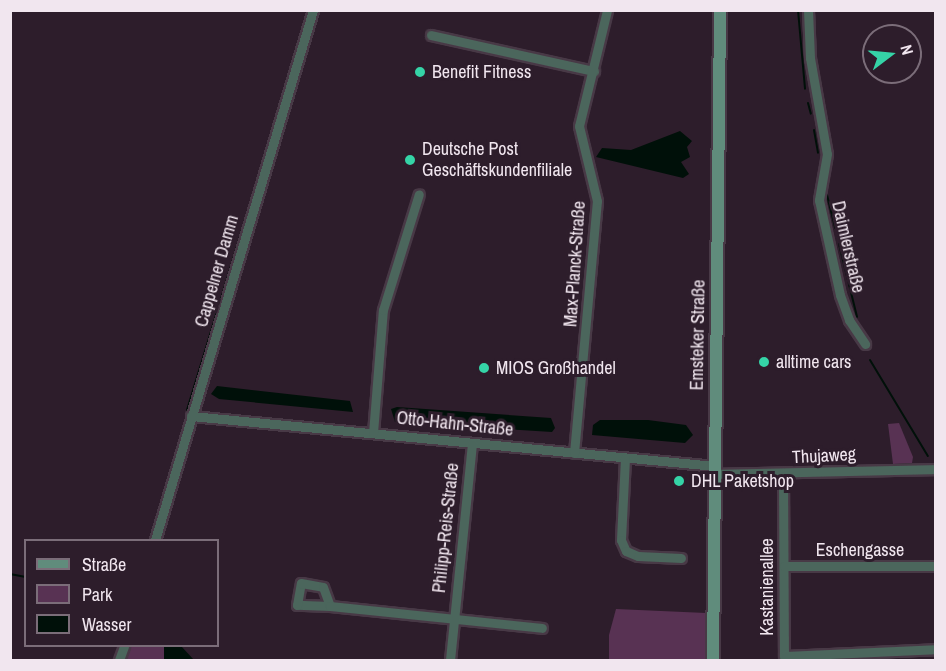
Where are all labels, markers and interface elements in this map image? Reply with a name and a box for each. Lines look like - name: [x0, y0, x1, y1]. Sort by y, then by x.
- north arrow: [862, 24, 922, 84]
- text: N: [895, 42, 919, 57]
- place label: Benefit Fitness: [432, 61, 531, 83]
- marker: Benefit Fitness: [413, 65, 427, 79]
- place label: Deutsche Post Geschäftskundenfiliale: [422, 139, 572, 182]
- marker: Deutsche Post Geschäftskundenfiliale: [403, 153, 417, 167]
- street label: Daimlerstraße: [827, 199, 869, 295]
- street label: Max-Planck-Straße: [560, 200, 590, 328]
- street label: Cappelner Damm: [191, 212, 243, 330]
- street label: Emsteker Straße: [686, 279, 710, 391]
- place label: alltime cars: [776, 351, 851, 373]
- marker: alltime cars: [757, 355, 771, 369]
- place label: MIOS Großhandel: [496, 357, 616, 379]
- marker: MIOS Großhandel: [477, 361, 491, 375]
- street label: Otto-Hahn-Straße: [396, 407, 514, 441]
- street label: Thujaweg: [791, 444, 857, 468]
- street label: Philipp-Reis-Straße: [428, 462, 464, 594]
- place label: DHL Paketshop: [691, 470, 794, 492]
- marker: DHL Paketshop: [672, 474, 686, 488]
- street label: Kastanienallee: [756, 538, 778, 636]
- legend: [24, 539, 219, 647]
- street label: Eschengasse: [816, 539, 904, 561]
- text: Straße: [82, 552, 126, 577]
- text: Park: [82, 582, 112, 607]
- text: Wasser: [82, 612, 131, 637]

